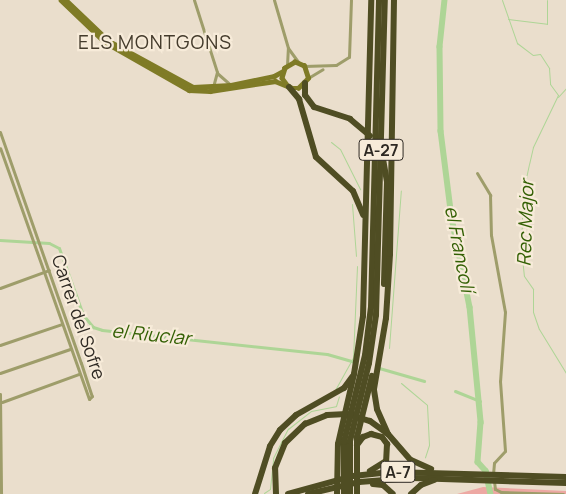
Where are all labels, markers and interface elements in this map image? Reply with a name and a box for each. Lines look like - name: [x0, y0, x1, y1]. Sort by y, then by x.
- district label: ELS MONTGONS: [77, 32, 233, 54]
- road number: A-27: [358, 136, 404, 164]
- water label: Rec Major: [513, 179, 539, 267]
- water label: el Francolí: [439, 204, 479, 294]
- street label: Carrer del Sofre: [48, 252, 110, 382]
- water label: el Riuclar: [110, 320, 192, 350]
- road number: A-7: [379, 458, 417, 486]

